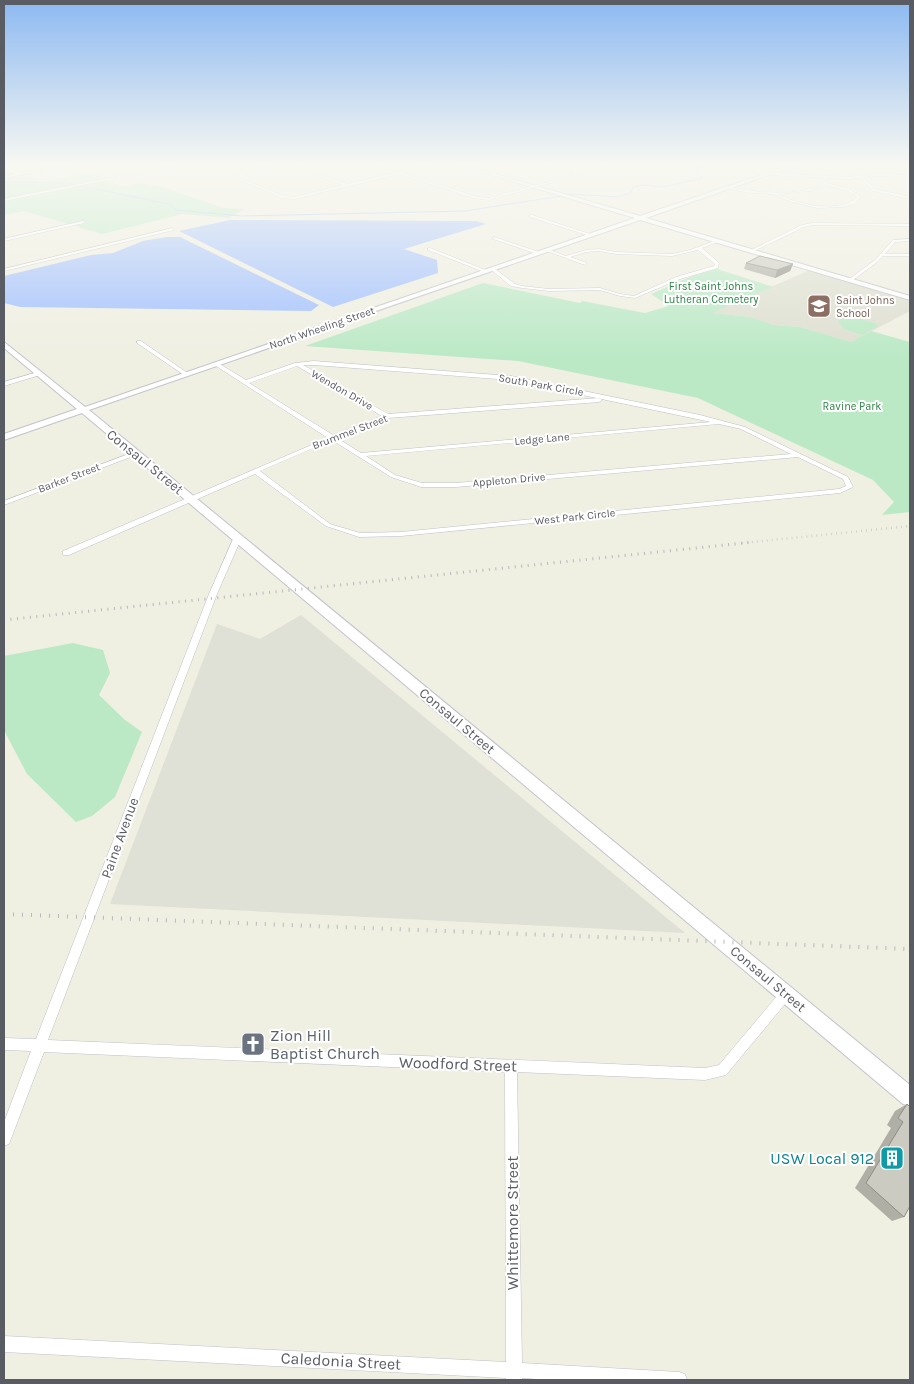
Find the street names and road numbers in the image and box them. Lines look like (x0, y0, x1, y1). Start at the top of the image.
street label: North Wheeling Street (268, 304, 376, 352)
street label: Wendon Drive (309, 367, 376, 413)
street label: South Park Circle (498, 371, 585, 399)
street label: Brummel Street (311, 412, 389, 452)
street label: Consaul Street (103, 426, 187, 498)
street label: Ledge Lane (514, 430, 570, 448)
street label: Barker Street (36, 460, 102, 496)
street label: Appleton Drive (472, 470, 546, 490)
street label: West Park Circle (534, 506, 616, 528)
street label: Consaul Street (416, 684, 498, 758)
street label: Paine Avenue (98, 795, 142, 881)
street label: Consaul Street (727, 942, 809, 1016)
street label: Woodford Street (399, 1052, 517, 1076)
street label: Whittemore Street (503, 1156, 522, 1290)
street label: Caledonia Street (280, 1348, 402, 1374)

